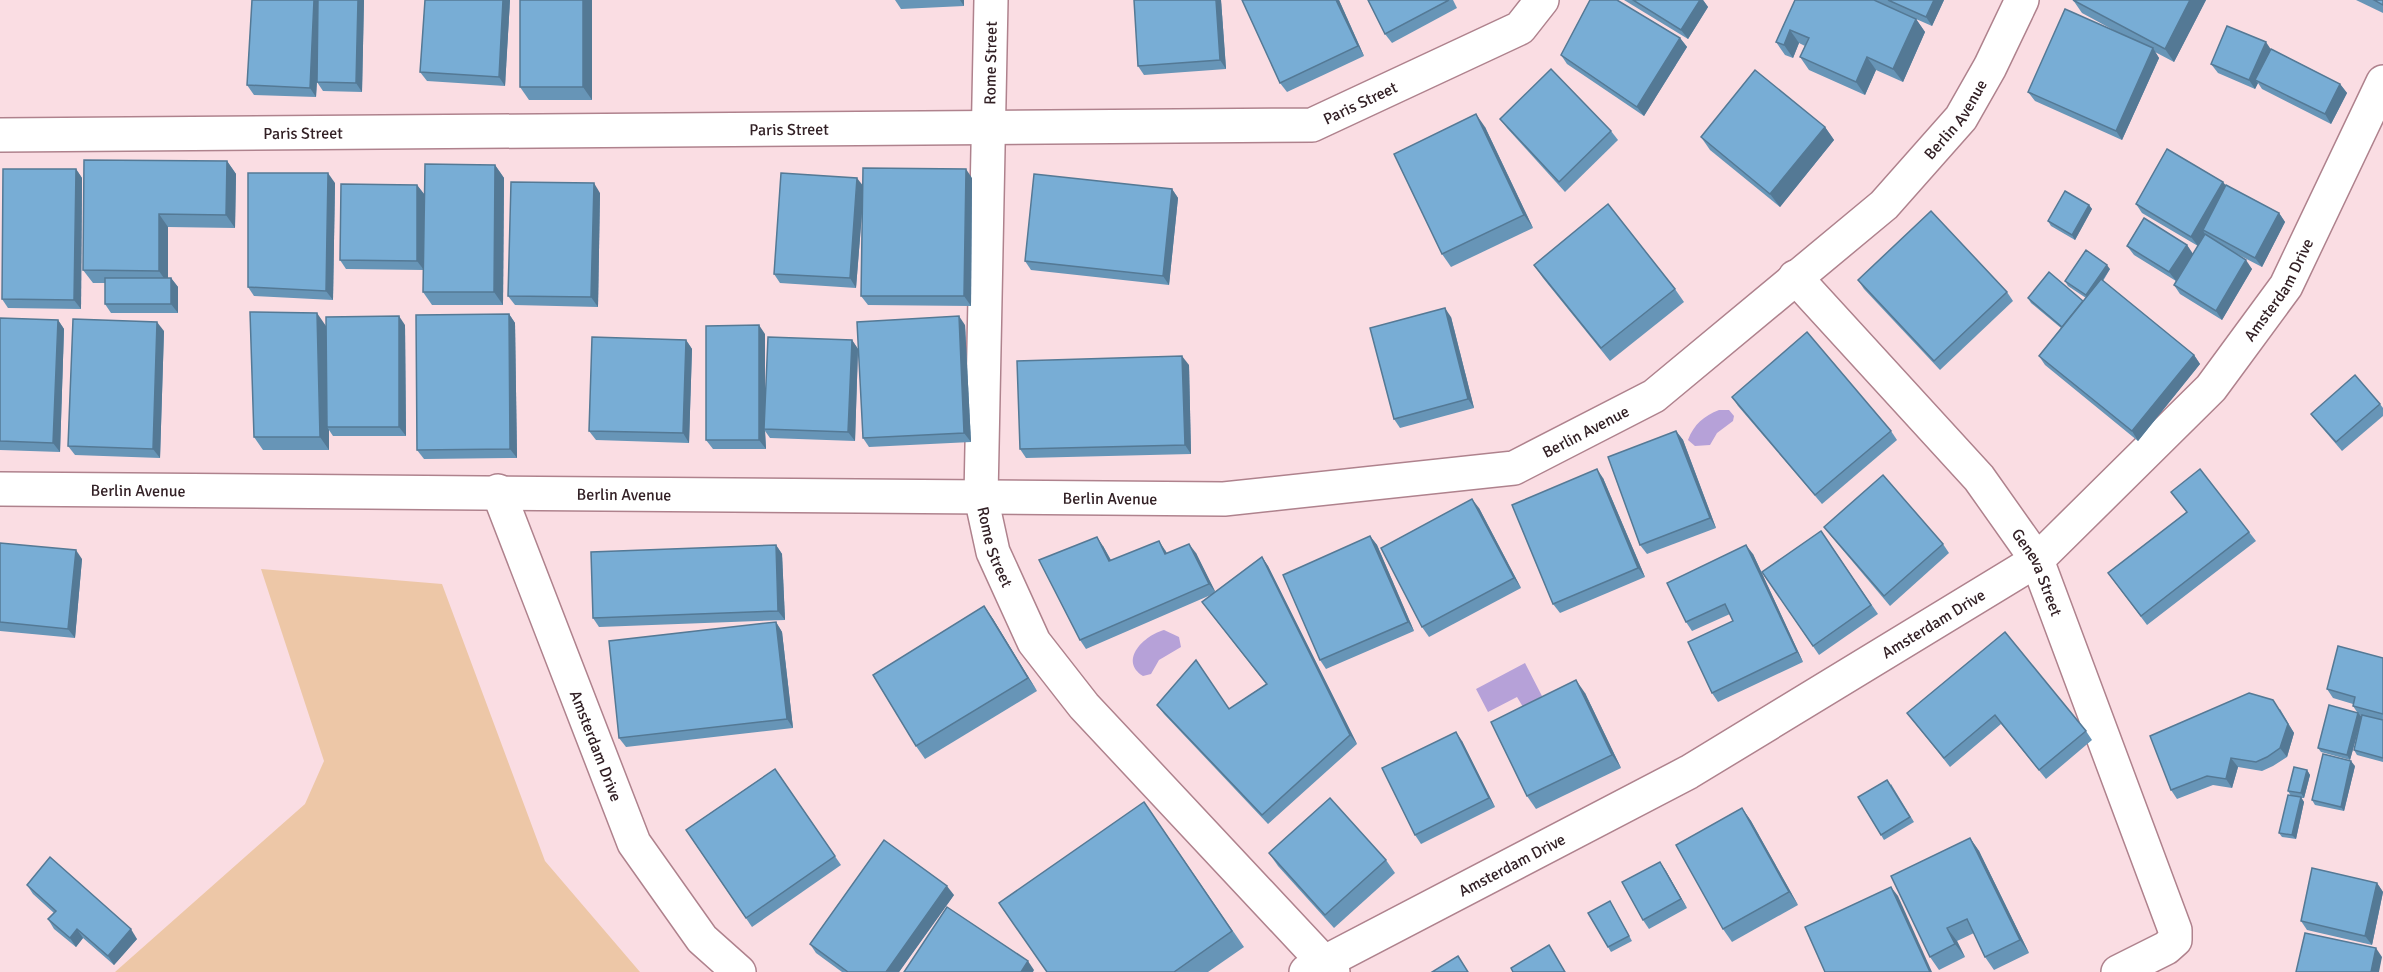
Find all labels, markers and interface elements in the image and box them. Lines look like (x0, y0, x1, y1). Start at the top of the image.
street label: Rome Street (980, 21, 1002, 105)
street label: Berlin Avenue (1920, 76, 1992, 164)
street label: Paris Street (1320, 77, 1401, 129)
street label: Paris Street (749, 120, 829, 140)
street label: Paris Street (263, 123, 343, 144)
street label: Amsterdam Drive (2240, 235, 2318, 345)
street label: Berlin Avenue (1539, 402, 1633, 463)
street label: Berlin Avenue (90, 481, 186, 502)
street label: Berlin Avenue (576, 485, 672, 505)
street label: Berlin Avenue (1062, 489, 1157, 509)
street label: Rome Street (972, 505, 1017, 591)
street label: Geneva Street (2007, 525, 2066, 619)
street label: Amsterdam Drive (1878, 585, 1989, 663)
street label: Amsterdam Drive (565, 688, 626, 804)
street label: Amsterdam Drive (1455, 829, 1569, 902)

